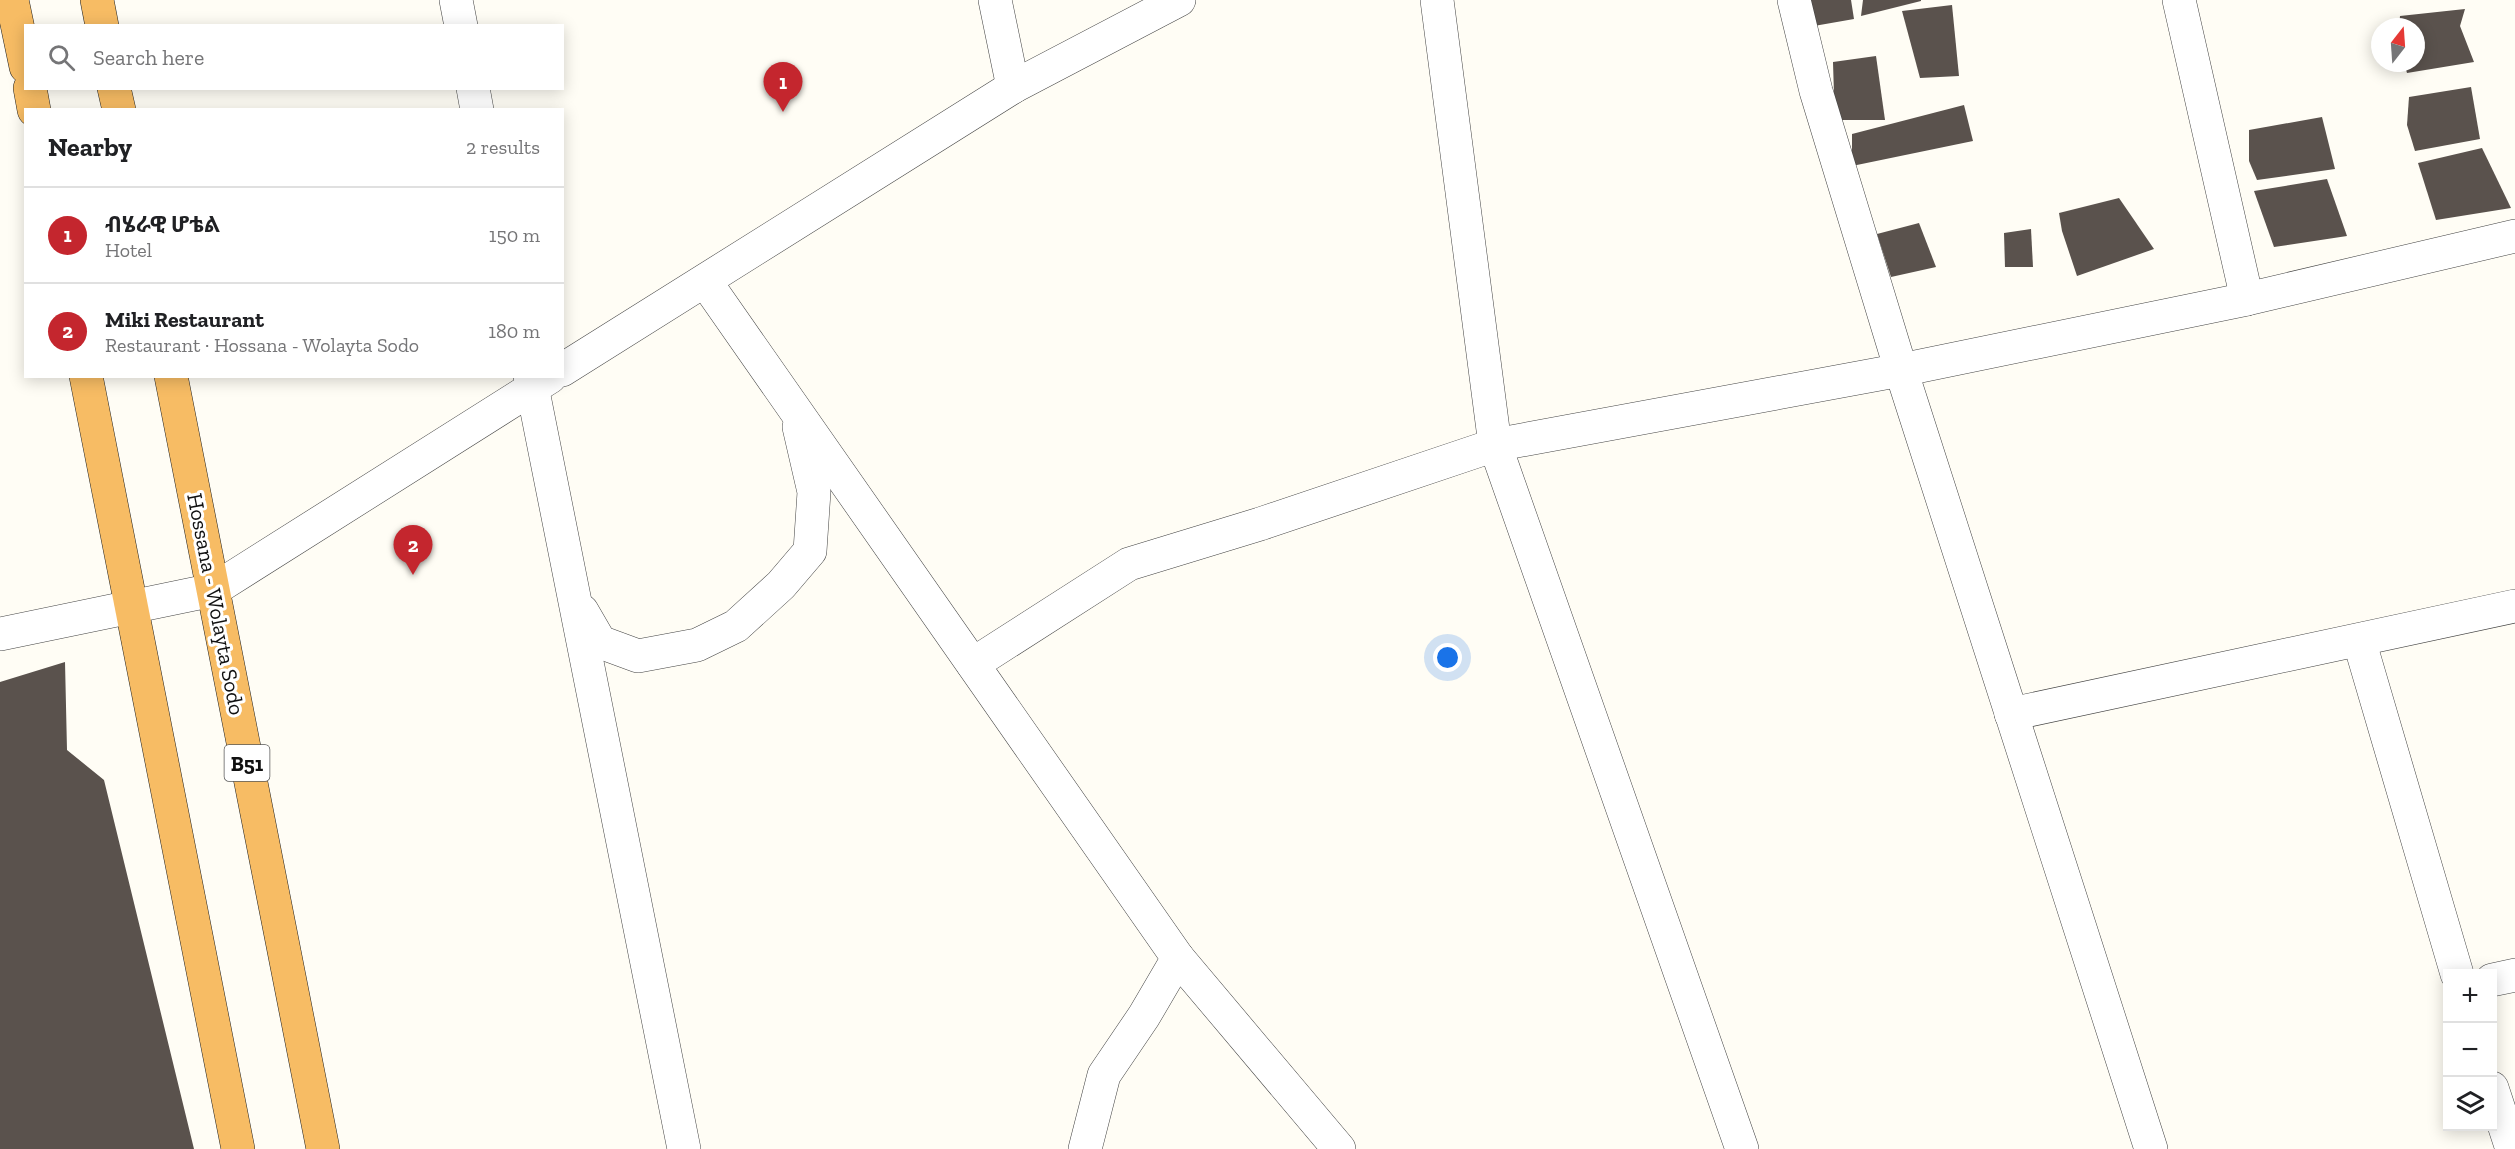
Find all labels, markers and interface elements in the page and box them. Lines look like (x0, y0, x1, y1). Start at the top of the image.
north arrow (2371, 18, 2425, 72)
search box (24, 24, 564, 90)
icon: search (45, 41, 78, 74)
text: Search here (93, 44, 204, 71)
pin: 1 (764, 63, 802, 112)
text: Nearby (48, 131, 132, 163)
text: 2 results (466, 135, 540, 159)
text: ብሄራዊ ሆቴል (105, 211, 220, 238)
text: 1 (63, 223, 72, 247)
text: 150 m (489, 223, 540, 247)
text: Hotel (105, 238, 152, 262)
text: Miki Restaurant (105, 306, 264, 333)
text: 2 (62, 319, 73, 343)
text: 180 m (488, 319, 540, 343)
text: Restaurant · Hossana - Wolayta Sodo (105, 333, 419, 357)
street label: Hossana - Wolayta Sodo (181, 491, 251, 717)
pin: 2 (394, 526, 432, 575)
your location (1433, 643, 1462, 672)
road number: B51 (224, 745, 270, 781)
map controls (2443, 969, 2497, 1131)
button: + (2443, 969, 2497, 1023)
button: − (2443, 1023, 2497, 1077)
button: layers (2443, 1077, 2497, 1131)

